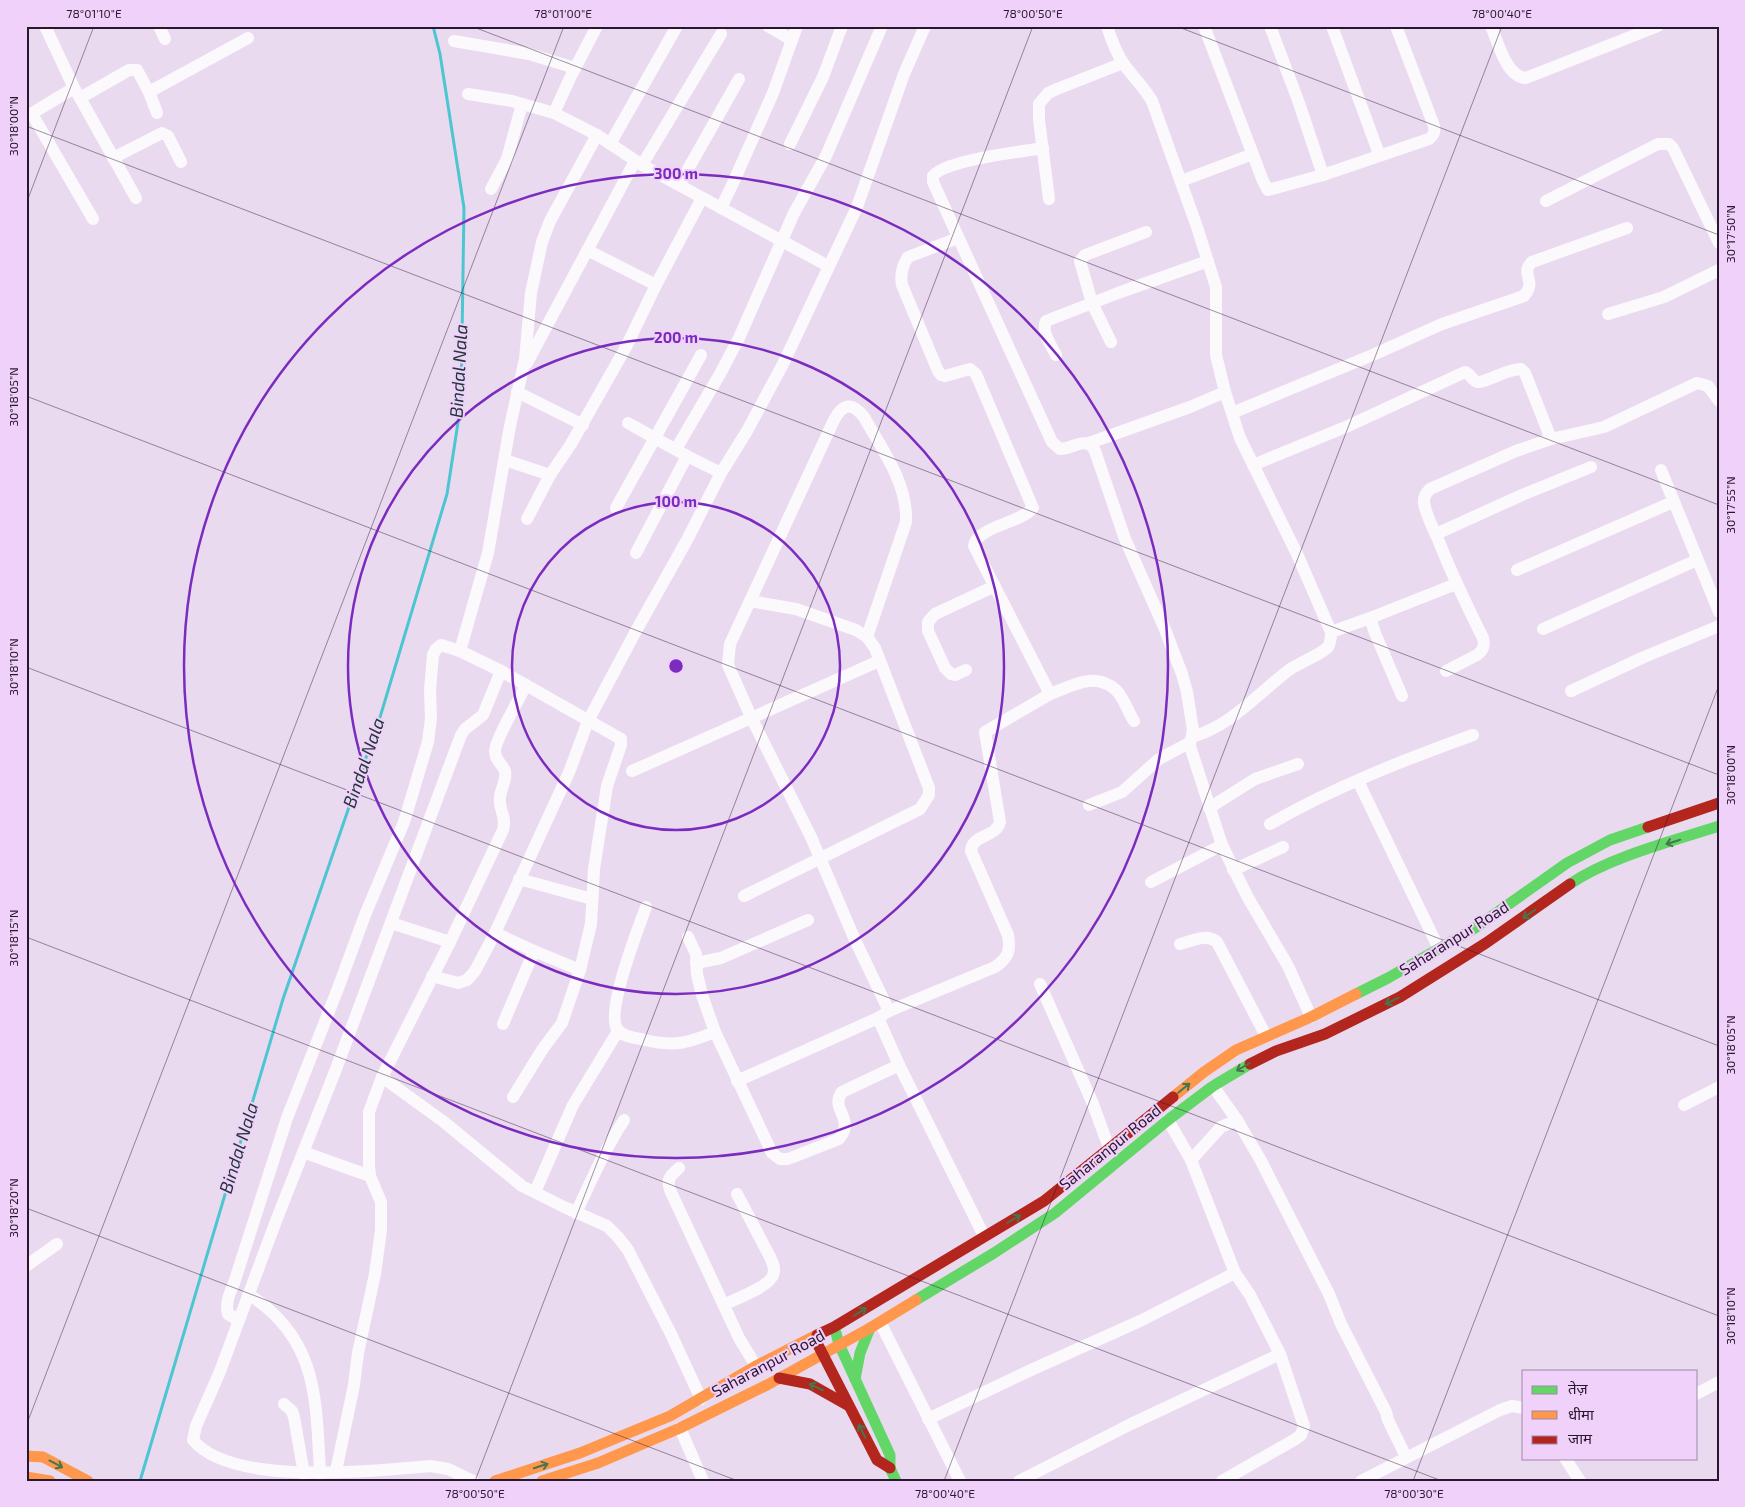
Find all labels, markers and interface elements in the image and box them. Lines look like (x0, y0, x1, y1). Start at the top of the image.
text: 78°01'10"E (66, 6, 122, 20)
text: 78°01'00"E (534, 6, 592, 20)
text: 78°00'50"E (1003, 6, 1063, 20)
text: 78°00'40"E (1472, 6, 1532, 20)
text: 30°18'00"N (6, 96, 20, 156)
text: 300 m (654, 164, 698, 182)
text: 30°17'50"N (1723, 205, 1737, 263)
water label: Bindal Nala (445, 323, 471, 418)
text: 200 m (654, 328, 698, 346)
text: 30°18'05"N (6, 367, 20, 427)
text: 30°17'55"N (1723, 476, 1737, 534)
text: 100 m (655, 492, 697, 510)
text: 30°18'10"N (6, 638, 20, 696)
centre of rings (667, 657, 685, 675)
water label: Bindal Nala (337, 715, 389, 811)
text: 30°18'00"N (1723, 745, 1737, 805)
one-way arrow (1665, 838, 1681, 847)
street label: Saharanpur Road (1396, 896, 1512, 979)
one-way arrow (1522, 909, 1536, 919)
text: 30°18'15"N (6, 910, 20, 966)
one-way arrow (1384, 996, 1399, 1006)
text: 30°18'05"N (1723, 1015, 1737, 1075)
one-way arrow (1237, 1063, 1251, 1073)
one-way arrow (1177, 1082, 1190, 1093)
water label: Bindal Nala (214, 1100, 262, 1196)
street label: Saharanpur Road (1055, 1100, 1164, 1193)
text: 30°18'20"N (6, 1178, 20, 1238)
one-way arrow (1006, 1213, 1020, 1223)
text: 30°18'10"N (1723, 1287, 1737, 1345)
one-way arrow (852, 1306, 866, 1316)
street label: Saharanpur Road (708, 1325, 828, 1400)
legend (1522, 1370, 1698, 1460)
text: तेज़ (1568, 1379, 1589, 1397)
one-way arrow (809, 1382, 824, 1391)
text: धीमा (1568, 1405, 1595, 1423)
one-way arrow (857, 1423, 867, 1438)
text: जाम (1568, 1429, 1593, 1447)
one-way arrow (48, 1460, 63, 1469)
one-way arrow (533, 1460, 549, 1470)
text: 78°00'50"E (445, 1486, 505, 1500)
text: 78°00'40"E (915, 1486, 975, 1500)
text: 78°00'30"E (1384, 1486, 1444, 1500)

